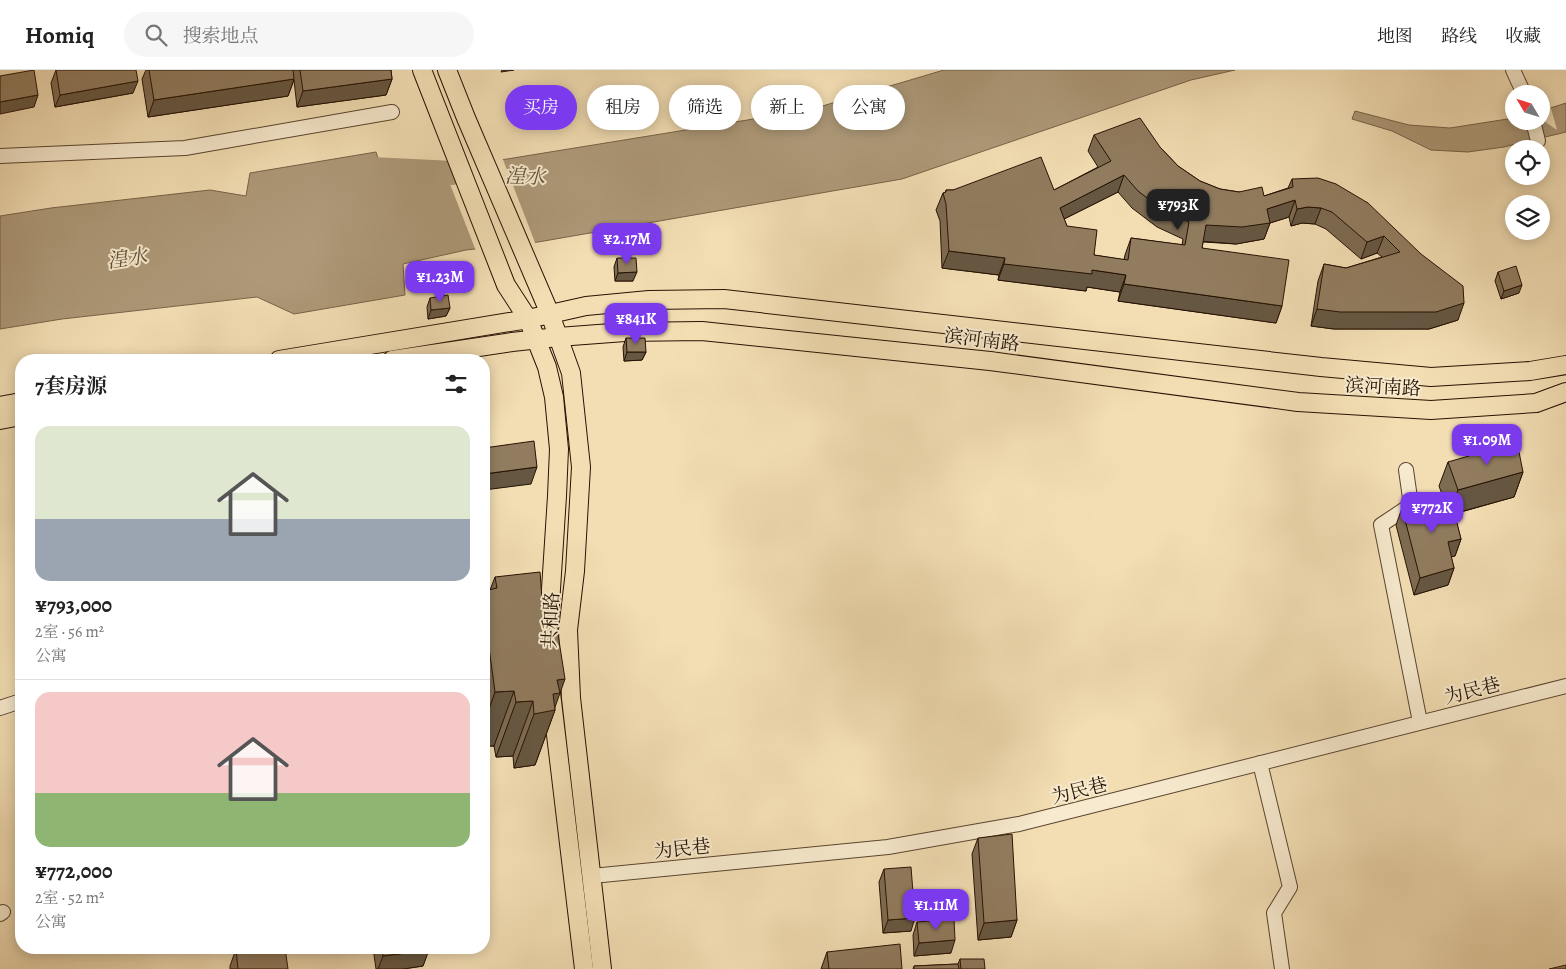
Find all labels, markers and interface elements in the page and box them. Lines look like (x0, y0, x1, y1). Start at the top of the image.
search box (124, 12, 474, 57)
text: Homiq (25, 19, 94, 51)
icon: search (142, 21, 170, 49)
text: 搜索地点 (182, 23, 258, 49)
text: 地图 (1377, 24, 1413, 48)
text: 路线 (1441, 24, 1477, 48)
text: 收藏 (1505, 24, 1541, 48)
chip: 买房 (505, 85, 577, 130)
chip: 租房 (587, 85, 659, 130)
chip: 筛选 (669, 85, 741, 130)
chip: 新上 (751, 85, 823, 130)
chip: 公寓 (833, 85, 905, 130)
north arrow (1505, 85, 1550, 130)
map controls (1505, 85, 1550, 240)
button: locate (1505, 140, 1550, 185)
water label: 湟水 (505, 162, 547, 191)
pin: ¥793K (1143, 189, 1213, 231)
text: ¥793K (1158, 194, 1198, 216)
button: layers (1505, 195, 1550, 240)
pin: ¥2.17M (586, 222, 668, 265)
text: ¥2.17M (603, 228, 651, 250)
water label: 湟水 (105, 242, 151, 275)
pin: ¥1.23M (399, 260, 481, 303)
text: ¥1.23M (416, 266, 464, 288)
pin: ¥841K (601, 302, 671, 345)
text: ¥841K (616, 308, 656, 330)
street label: 滨河南路 (943, 322, 1021, 358)
icon: filters (442, 370, 470, 398)
text: 7套房源 (35, 372, 107, 400)
street label: 滨河南路 (1344, 372, 1422, 402)
pin: ¥1.09M (1446, 424, 1528, 466)
text: ¥1.09M (1463, 429, 1511, 451)
icon: home (208, 459, 298, 549)
pin: ¥772K (1397, 492, 1467, 534)
text: ¥772K (1411, 497, 1453, 519)
text: ¥793,000 (35, 591, 112, 619)
street label: 共和路 (537, 591, 565, 649)
text: 2室 · 56 m² (35, 621, 104, 643)
text: 公寓 (35, 645, 67, 667)
street label: 为民巷 (1441, 671, 1503, 710)
icon: home (208, 724, 298, 814)
street label: 为民巷 (1048, 771, 1110, 810)
street label: 为民巷 (652, 833, 712, 865)
text: ¥772,000 (35, 857, 112, 885)
text: 2室 · 52 m² (35, 887, 104, 909)
pin: ¥1.11M (895, 888, 977, 931)
text: ¥1.11M (914, 894, 958, 916)
text: 公寓 (35, 911, 67, 933)

